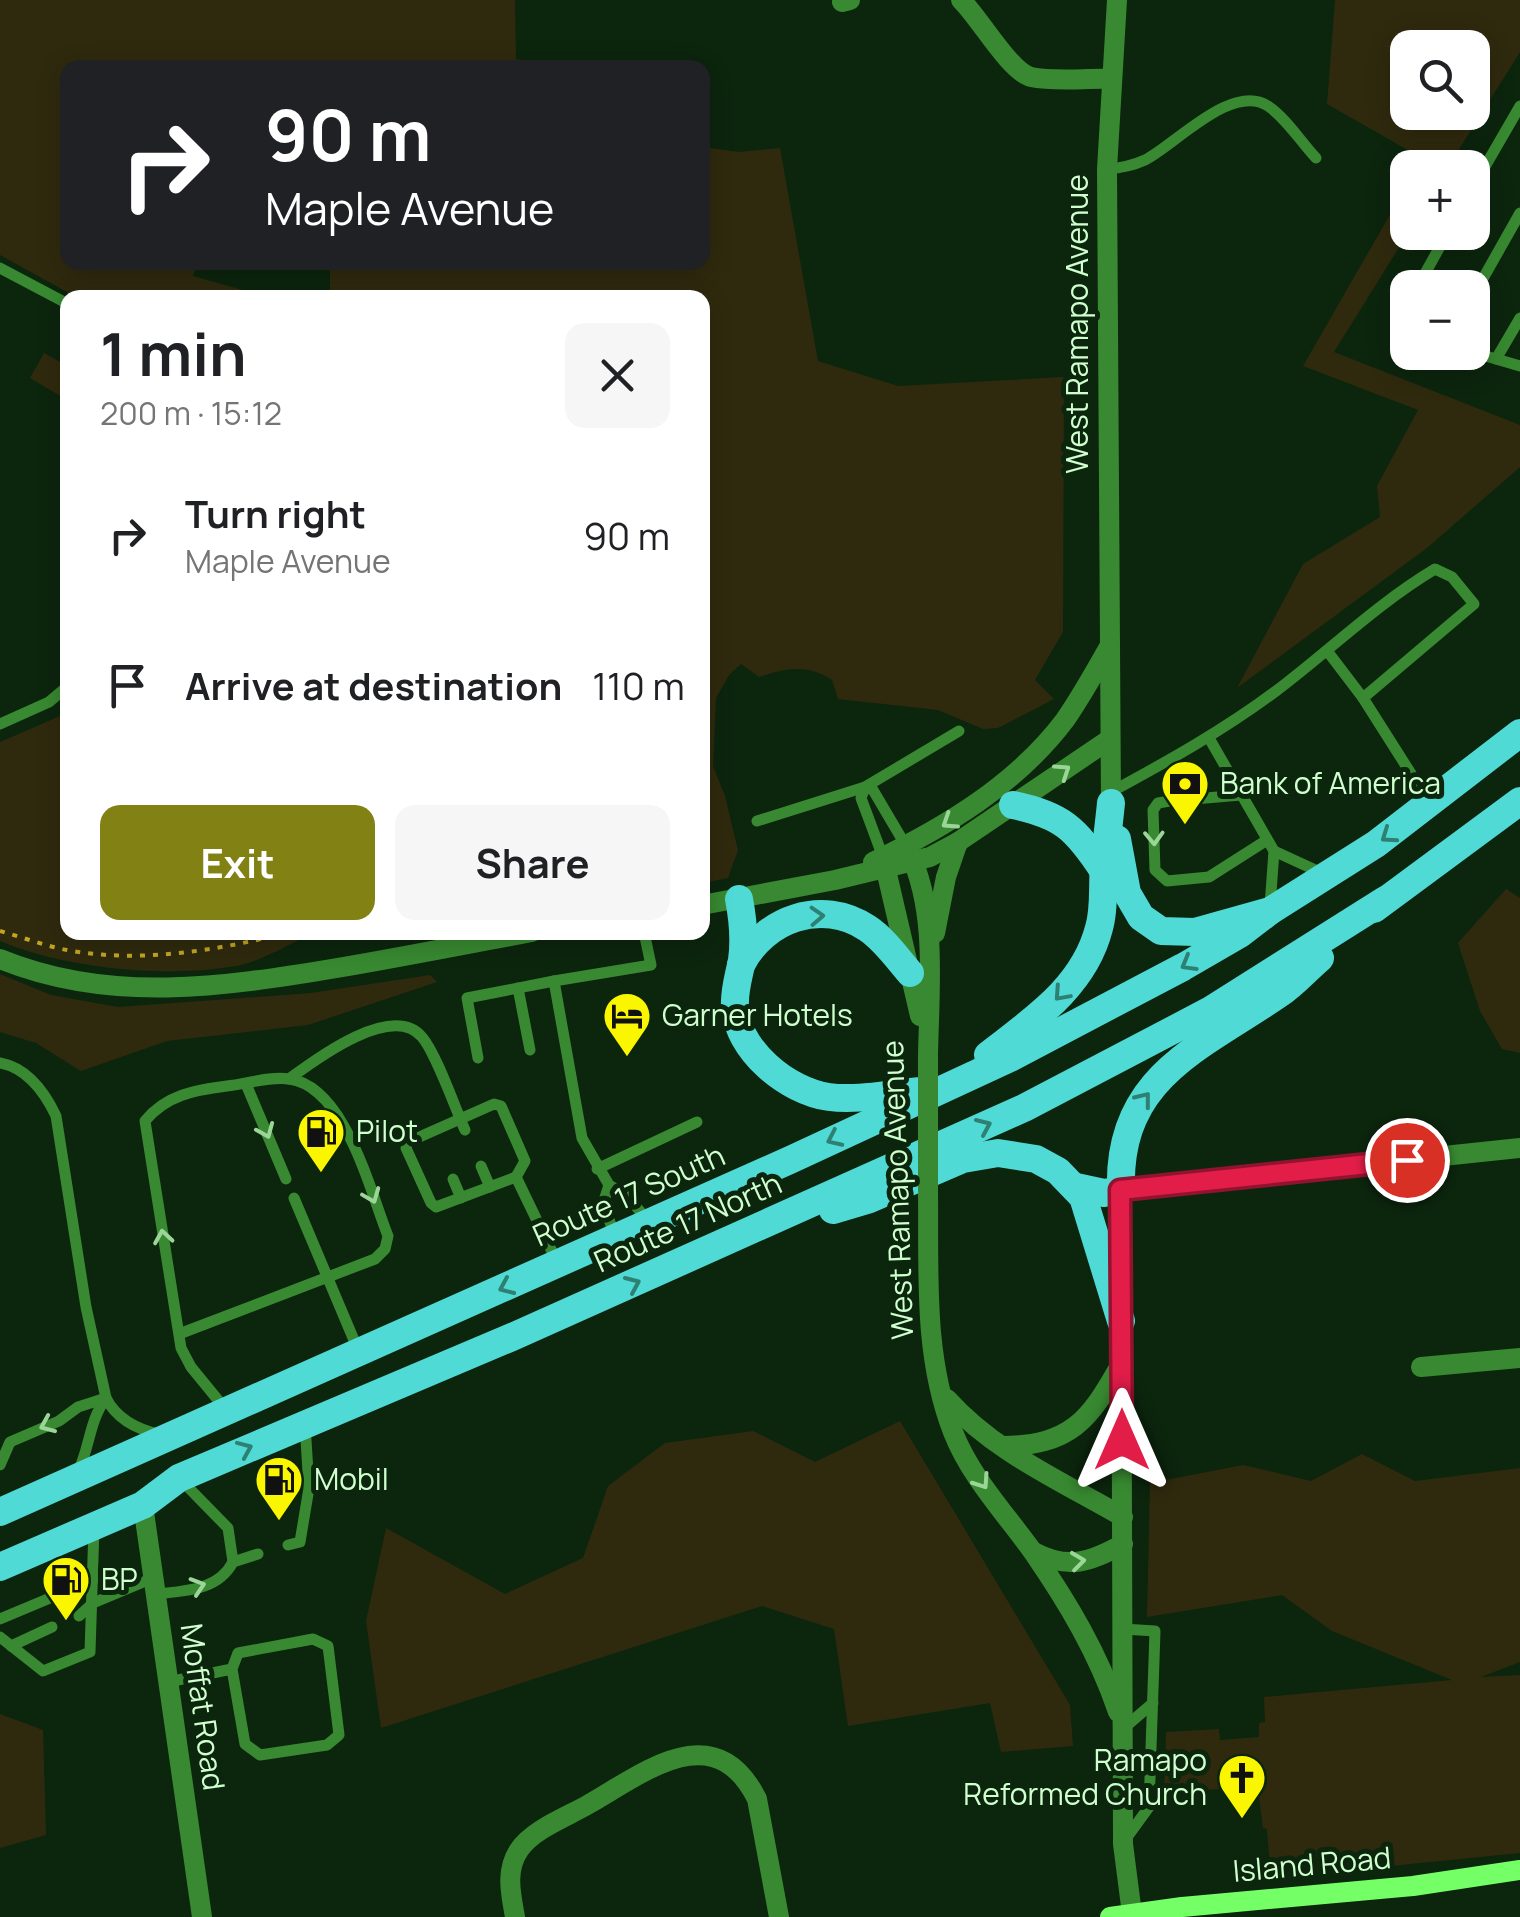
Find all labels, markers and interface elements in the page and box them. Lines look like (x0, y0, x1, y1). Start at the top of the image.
map controls (1390, 30, 1490, 370)
button: search (1390, 30, 1490, 130)
text: 90 m (265, 86, 432, 182)
icon: right (100, 100, 230, 230)
button: + (1390, 150, 1490, 250)
street label: West Ramapo Avenue (1056, 174, 1097, 474)
text: Maple Avenue (265, 177, 554, 239)
button: − (1390, 270, 1490, 370)
text: 1 min (100, 312, 247, 394)
button: close (565, 323, 670, 428)
text: 200 m · 15:12 (100, 391, 282, 435)
text: Turn right (185, 487, 366, 539)
icon: right (100, 508, 155, 563)
text: 90 m (583, 509, 670, 561)
text: Maple Avenue (185, 539, 391, 583)
icon: arrive (100, 658, 155, 713)
text: Arrive at destination (185, 659, 562, 711)
text: 110 m (592, 659, 685, 711)
bank icon: Bank of America (1159, 758, 1211, 826)
place label: Bank of America (1220, 762, 1441, 803)
one-way arrow (1052, 765, 1070, 783)
button: Exit (100, 805, 375, 920)
button: Share (395, 805, 670, 920)
one-way arrow (941, 810, 959, 829)
one-way arrow (1381, 824, 1399, 842)
one-way arrow (1143, 831, 1164, 846)
one-way arrow (809, 906, 825, 927)
one-way arrow (1181, 952, 1199, 971)
one-way arrow (1055, 982, 1073, 1001)
hotel icon: Garner Hotels (601, 990, 653, 1058)
place label: Garner Hotels (662, 994, 853, 1035)
street label: West Ramapo Avenue (871, 1040, 922, 1340)
one-way arrow (1133, 1092, 1150, 1110)
fuel station icon: Pilot (295, 1106, 347, 1174)
place label: Pilot (356, 1110, 418, 1151)
one-way arrow (974, 1118, 992, 1138)
pin (1365, 1118, 1450, 1203)
one-way arrow (254, 1121, 274, 1139)
one-way arrow (826, 1127, 844, 1147)
icon: arrive (1380, 1133, 1435, 1188)
street label: Route 17 South (526, 1134, 731, 1255)
street label: Route 17 North (587, 1162, 788, 1281)
one-way arrow (361, 1187, 381, 1204)
one-way arrow (154, 1229, 175, 1246)
one-way arrow (498, 1275, 516, 1295)
one-way arrow (623, 1276, 641, 1296)
position arrow (1070, 1388, 1174, 1492)
one-way arrow (39, 1414, 57, 1434)
one-way arrow (235, 1441, 253, 1461)
fuel station icon: Mobil (253, 1454, 305, 1522)
place label: Mobil (314, 1458, 389, 1499)
one-way arrow (969, 1471, 988, 1489)
one-way arrow (1070, 1551, 1086, 1572)
fuel station icon: BP (40, 1554, 92, 1622)
place label: BP (101, 1558, 138, 1599)
one-way arrow (189, 1577, 206, 1598)
street label: Moffat Road (171, 1621, 235, 1793)
place label: Ramapo Reformed Church (963, 1739, 1207, 1814)
church icon: Ramapo Reformed Church (1216, 1752, 1268, 1820)
street label: Island Road (1231, 1836, 1393, 1891)

